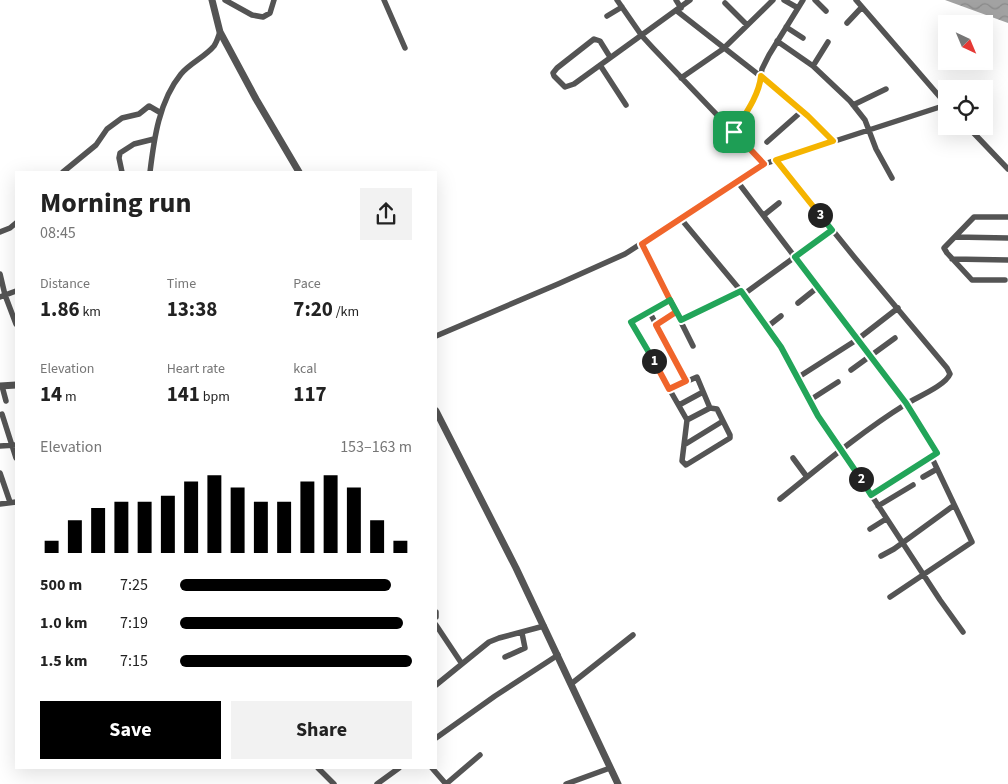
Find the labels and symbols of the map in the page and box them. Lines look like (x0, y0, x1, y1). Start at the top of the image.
north arrow (938, 15, 992, 70)
pin (713, 111, 755, 153)
pin: 3 (808, 202, 832, 228)
pin: 1 (642, 348, 666, 374)
pin: 2 (848, 466, 874, 492)

